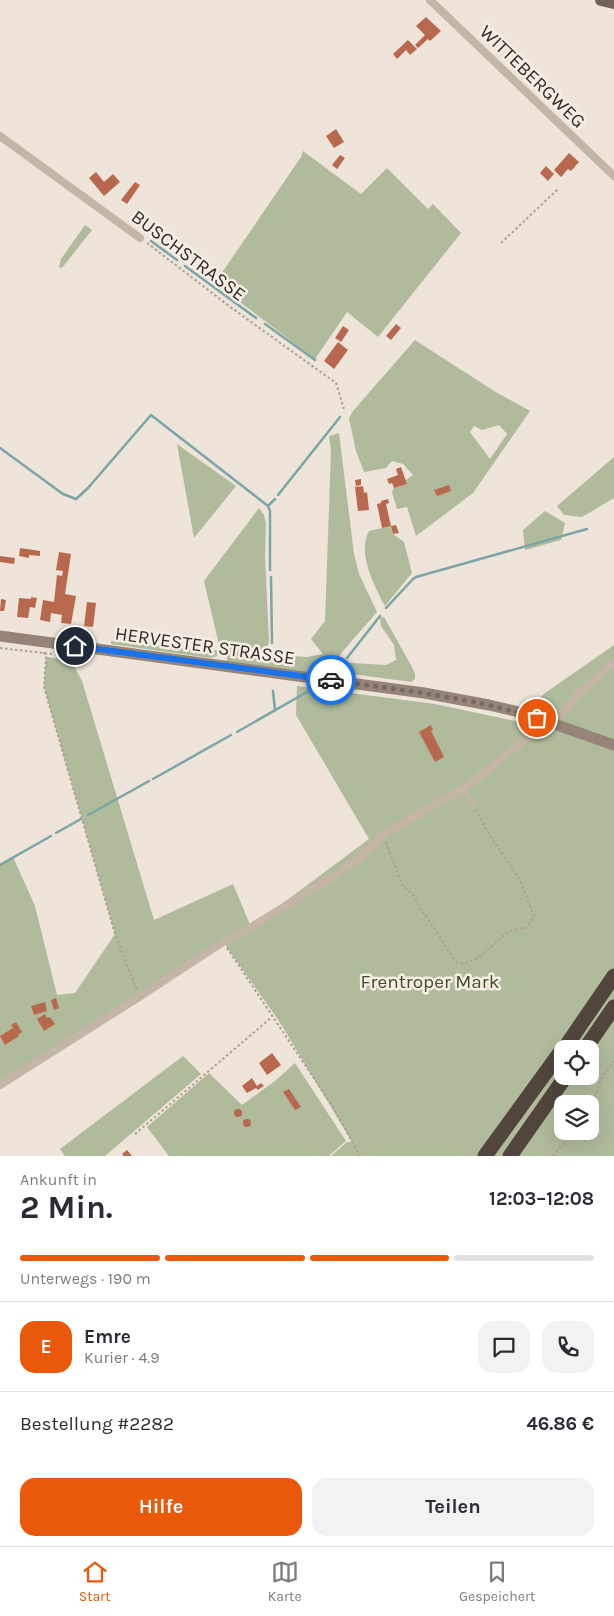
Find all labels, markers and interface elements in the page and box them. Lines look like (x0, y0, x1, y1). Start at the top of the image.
street label: WITTEBERGWEG (475, 21, 590, 133)
street label: BUSCHSTRASSE (127, 206, 250, 306)
street label: HERVESTER STRASSE (114, 622, 296, 670)
pin (54, 625, 96, 667)
icon: home (61, 632, 89, 660)
courier (306, 655, 356, 705)
icon: car (317, 666, 345, 694)
pin (516, 697, 558, 739)
icon: bag (523, 704, 551, 732)
park label: Frentroper Mark (361, 971, 500, 993)
map controls (554, 1040, 599, 1140)
button: locate (554, 1040, 599, 1085)
button: layers (554, 1095, 599, 1140)
text: Ankunft in (20, 1170, 97, 1189)
text: 12:03–12:08 (489, 1188, 594, 1210)
text: 2 Min. (20, 1189, 113, 1226)
text: Unterwegs · 190 m (20, 1269, 151, 1288)
button: chat (478, 1321, 530, 1373)
button: phone (542, 1321, 594, 1373)
text: Emre (84, 1326, 131, 1348)
text: E (40, 1336, 52, 1358)
text: Kurier · 4.9 (84, 1348, 160, 1367)
text: Bestellung #2282 (20, 1413, 174, 1435)
text: 46.86 € (526, 1413, 594, 1435)
button: Hilfe (20, 1478, 302, 1536)
button: Teilen (312, 1478, 594, 1536)
tab: Start (79, 1558, 110, 1605)
tab: Karte (268, 1558, 302, 1605)
tab: Gespeichert (459, 1558, 535, 1605)

